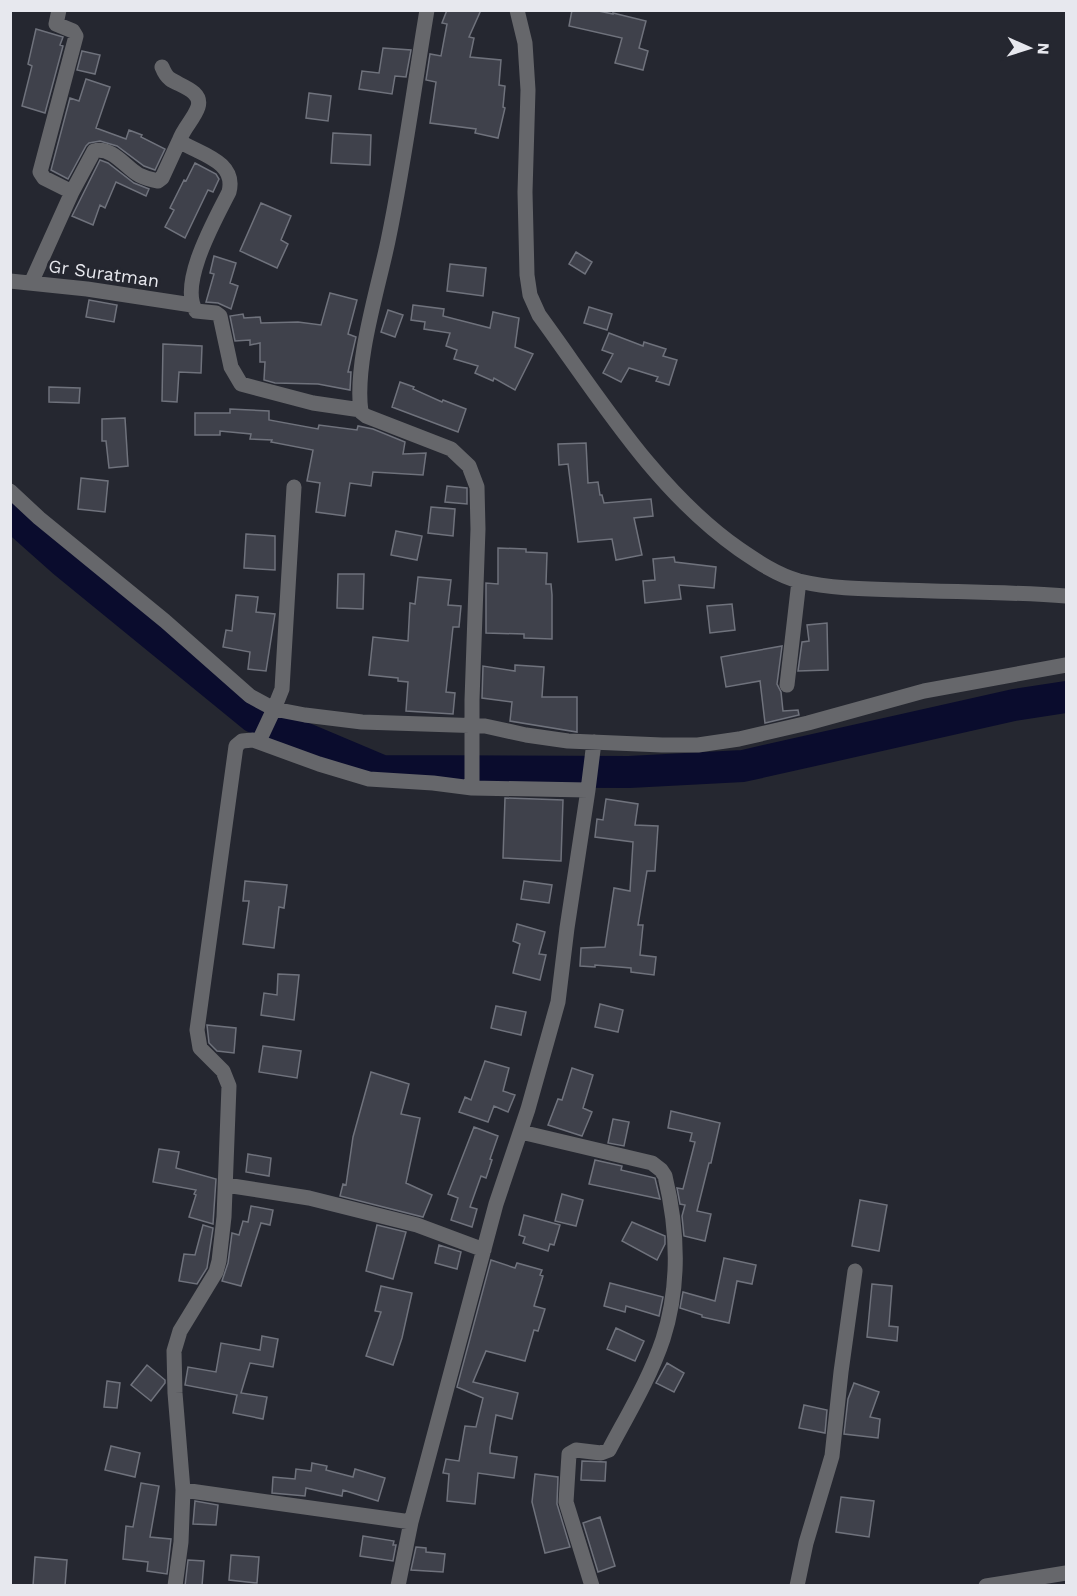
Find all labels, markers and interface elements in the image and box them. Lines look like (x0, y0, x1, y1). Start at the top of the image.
north arrow (999, 18, 1059, 78)
text: N (1034, 42, 1053, 55)
street label: Gr Suratman (47, 255, 161, 291)

